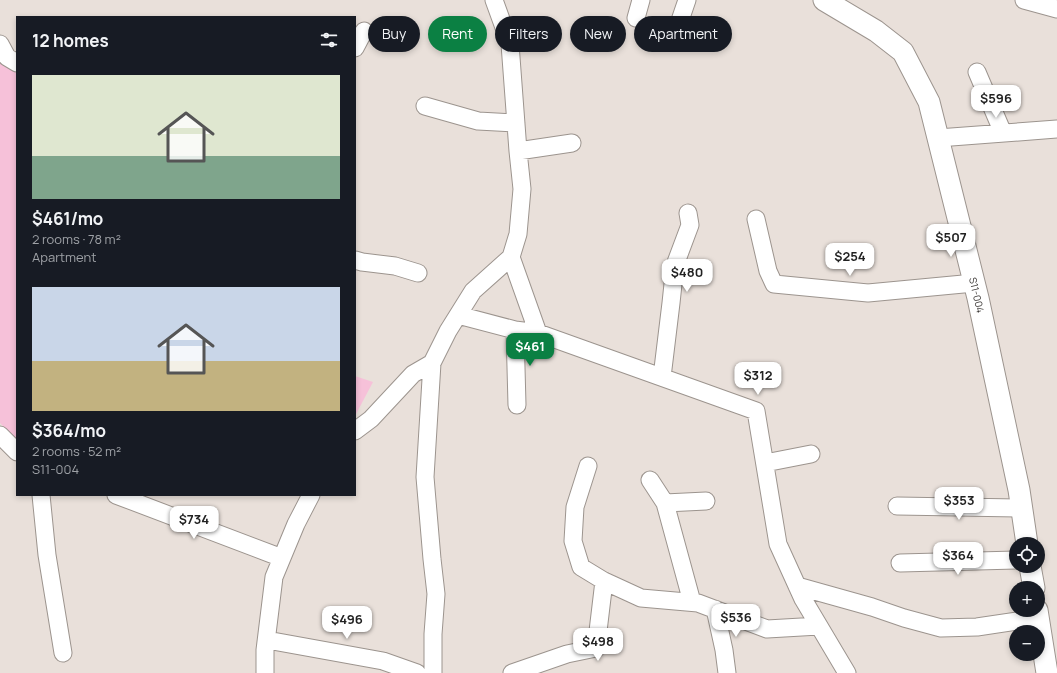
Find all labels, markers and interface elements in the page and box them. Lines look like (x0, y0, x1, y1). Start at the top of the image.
chip: Buy (368, 16, 420, 52)
chip: Rent (428, 16, 487, 52)
chip: Filters (495, 16, 562, 52)
chip: New (570, 16, 626, 52)
chip: Apartment (634, 16, 732, 52)
text: 12 homes (32, 29, 109, 52)
icon: filters (318, 29, 340, 51)
pin: $596 (972, 85, 1020, 119)
text: $596 (980, 89, 1012, 107)
icon: home (150, 101, 222, 173)
text: $461/mo (32, 207, 103, 230)
pin: $507 (927, 224, 975, 258)
text: $507 (935, 228, 967, 246)
text: 2 rooms · 78 m² (32, 230, 121, 248)
pin: $254 (826, 243, 874, 277)
text: $254 (834, 247, 866, 265)
text: Apartment (32, 248, 96, 266)
pin: $480 (663, 259, 711, 293)
text: $480 (671, 263, 703, 281)
street label: S11-004 (966, 276, 988, 314)
icon: home (150, 313, 222, 385)
pin: $461 (506, 333, 554, 367)
text: $461 (515, 337, 545, 355)
pin: $312 (734, 362, 782, 396)
text: $312 (743, 366, 773, 384)
text: $364/mo (32, 419, 106, 442)
text: 2 rooms · 52 m² (32, 442, 121, 460)
text: S11-004 (32, 460, 79, 478)
pin: $353 (935, 487, 983, 521)
text: $353 (944, 491, 974, 509)
pin: $734 (170, 506, 218, 540)
text: $734 (179, 510, 209, 528)
map controls (1009, 537, 1045, 661)
button: locate (1009, 537, 1045, 573)
pin: $364 (934, 542, 982, 576)
text: $364 (942, 546, 974, 564)
button: + (1009, 581, 1045, 617)
pin: $536 (712, 604, 760, 638)
pin: $496 (323, 606, 371, 640)
text: $536 (720, 608, 752, 626)
text: $496 (331, 610, 363, 628)
button: − (1009, 625, 1045, 661)
pin: $498 (574, 628, 622, 662)
text: $498 (582, 632, 614, 650)

